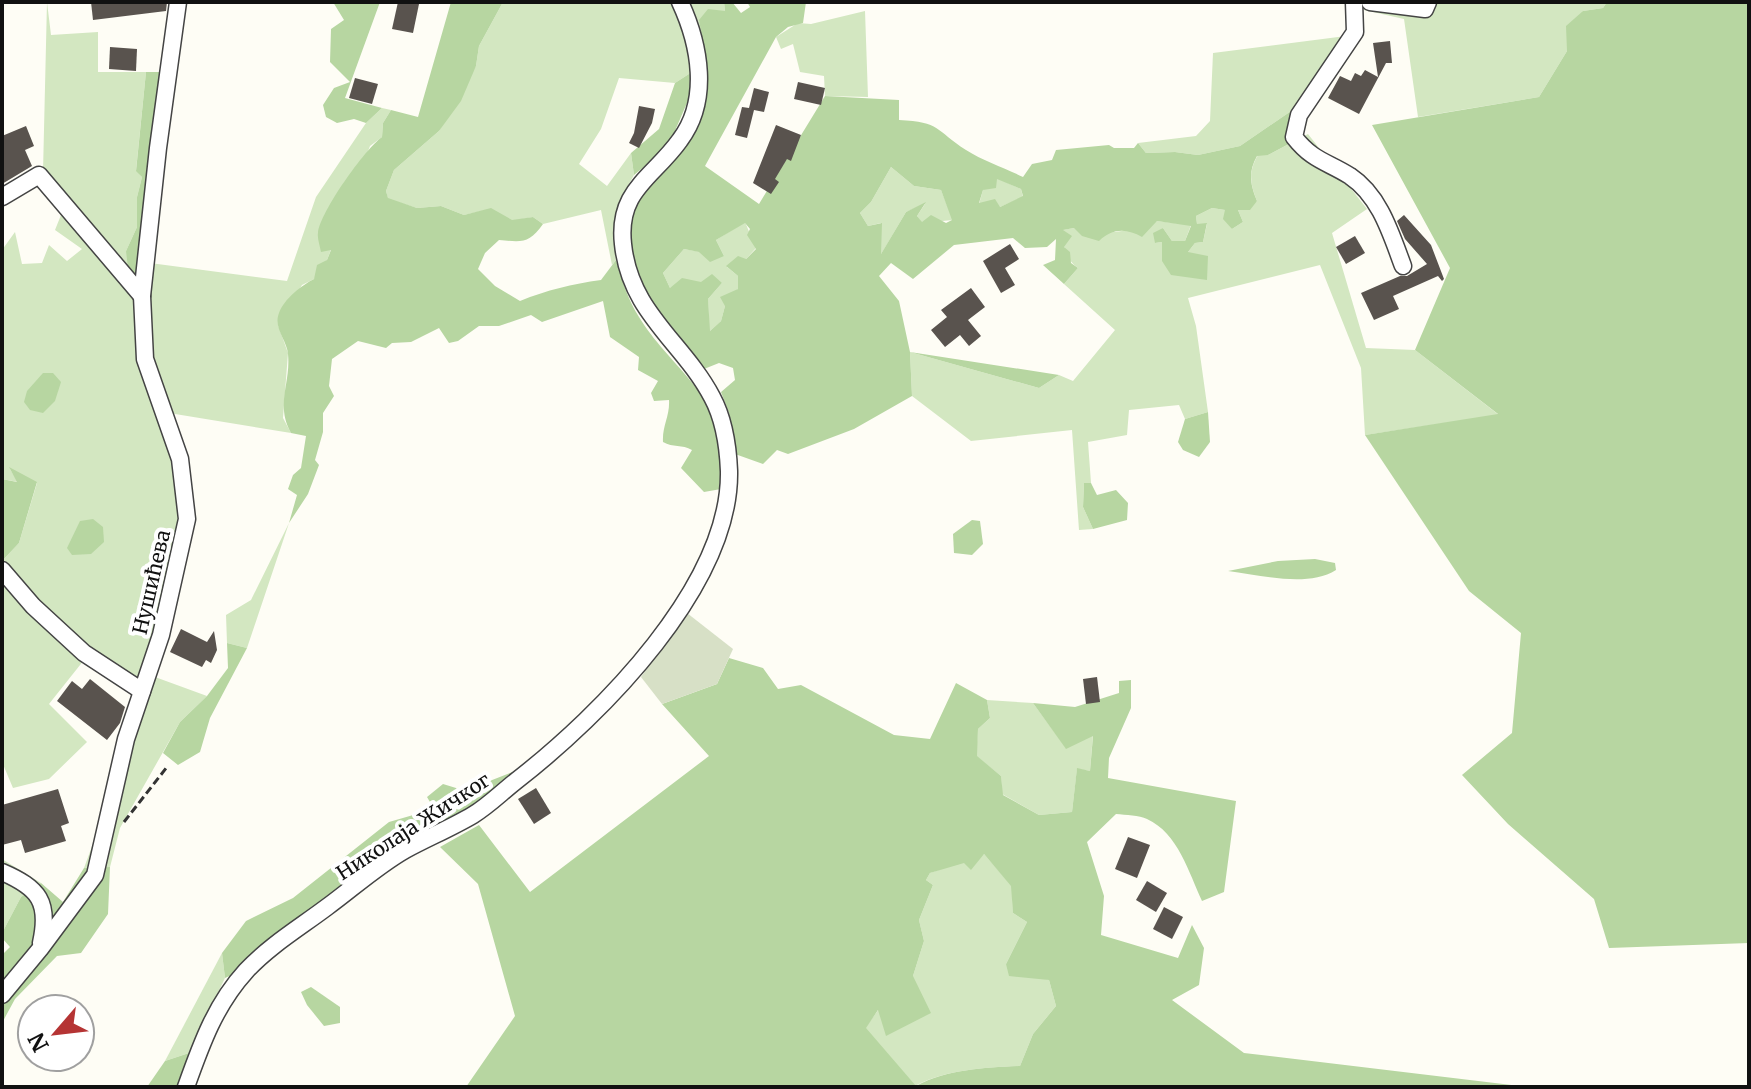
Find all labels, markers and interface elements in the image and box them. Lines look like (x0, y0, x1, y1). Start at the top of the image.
street label: Нушићева (127, 527, 175, 637)
street label: Николаја Жичког (331, 767, 495, 885)
north arrow (16, 993, 96, 1073)
text: N (22, 1028, 55, 1057)

